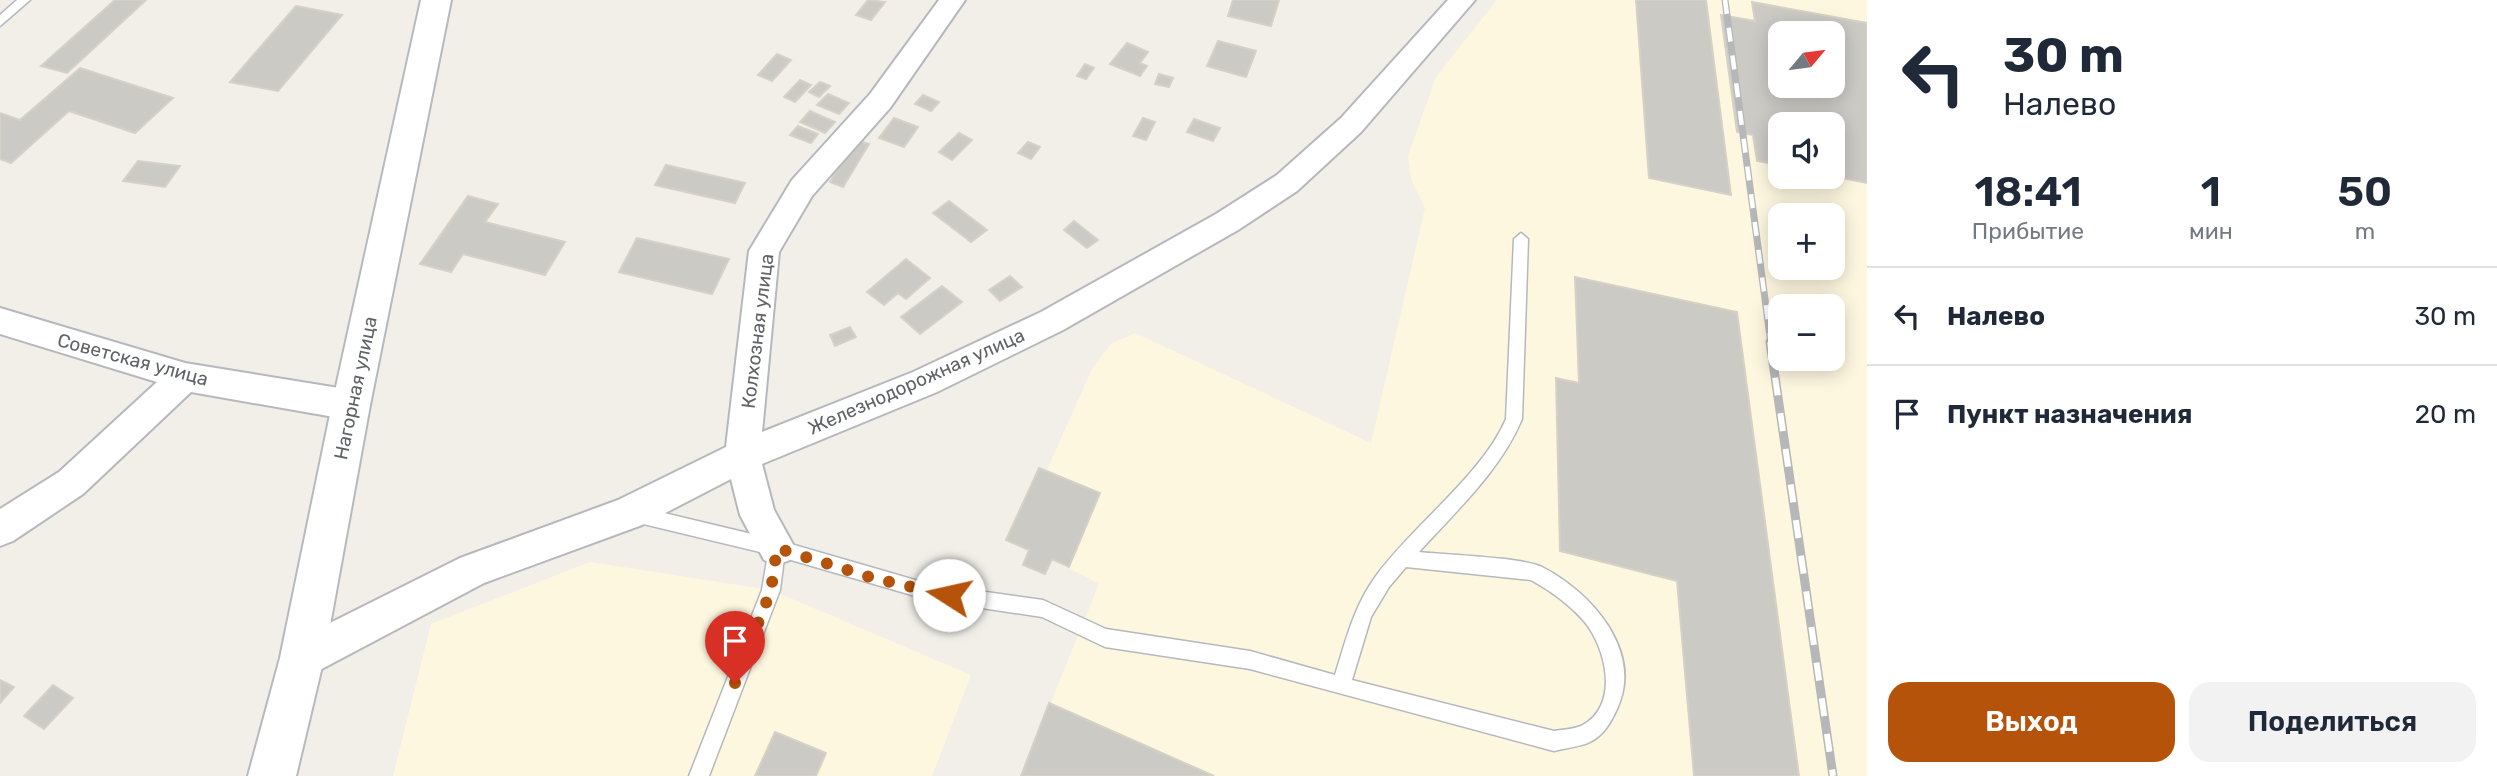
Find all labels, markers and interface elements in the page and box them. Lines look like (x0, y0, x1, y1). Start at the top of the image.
north arrow (1768, 21, 1844, 98)
map controls (1768, 21, 1845, 371)
text: 30 m (2003, 26, 2124, 84)
icon: left (1888, 28, 1979, 119)
text: Налево (2003, 85, 2116, 123)
button: sound (1768, 112, 1845, 189)
text: 18:41 (1974, 167, 2082, 217)
text: 1 (2201, 167, 2221, 217)
text: 50 (2338, 167, 2392, 217)
button: + (1768, 203, 1845, 280)
text: Прибытие (1972, 217, 2084, 245)
text: мин (2189, 217, 2233, 245)
text: m (2355, 217, 2375, 245)
street label: Колхозная улица (737, 252, 778, 410)
button: − (1768, 294, 1845, 371)
icon: left (1888, 297, 1926, 335)
text: Налево (1947, 301, 2045, 332)
text: 30 m (2414, 301, 2476, 332)
street label: Нагорная улица (329, 314, 382, 462)
street label: Железнодорожная улица (804, 323, 1028, 440)
street label: Советская улица (55, 328, 211, 391)
icon: arrive (1888, 395, 1926, 433)
text: Пункт назначения (1947, 399, 2192, 430)
text: 20 m (2415, 399, 2476, 430)
position arrow (912, 558, 986, 632)
pin (705, 611, 765, 683)
icon: arrive (716, 622, 754, 660)
button: Выход (1888, 682, 2175, 762)
button: Поделиться (2189, 682, 2476, 762)

